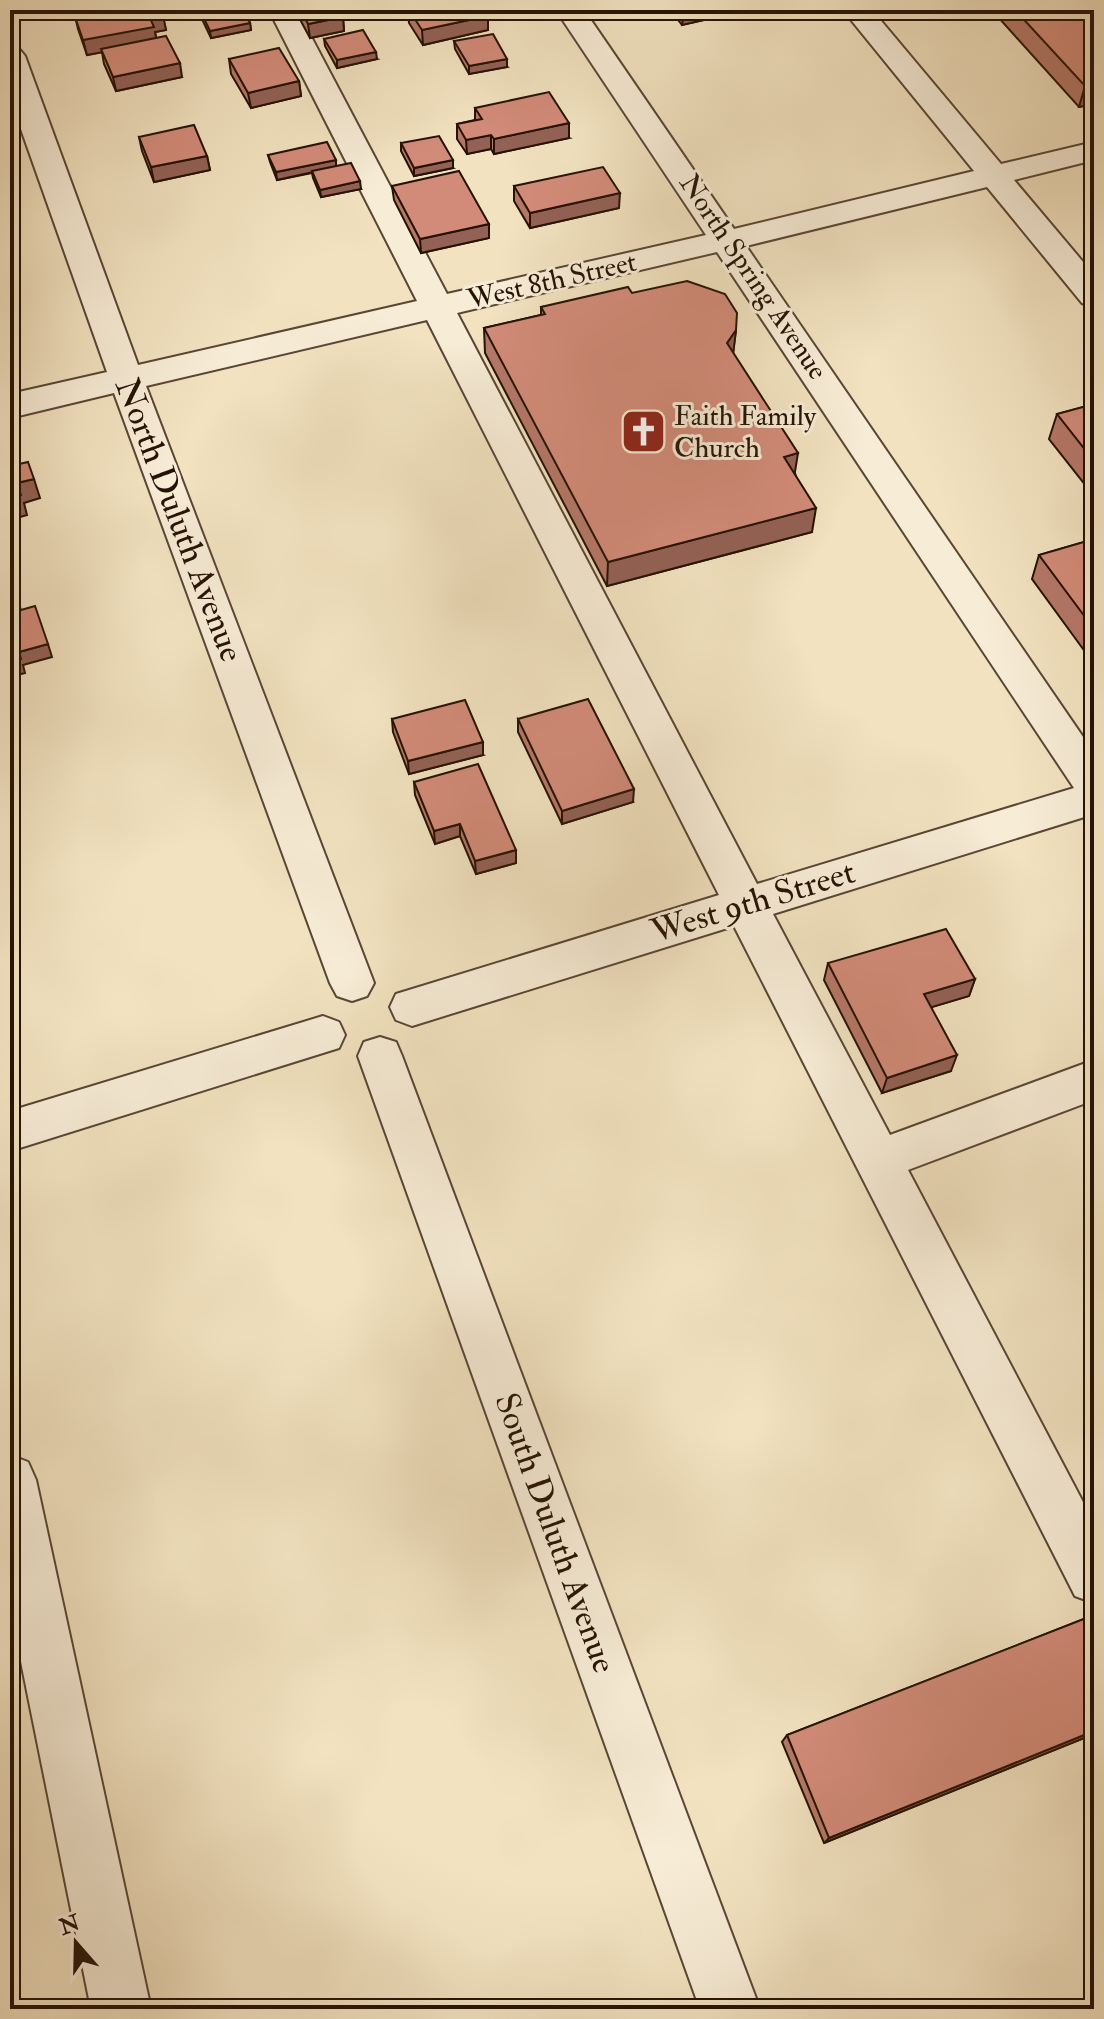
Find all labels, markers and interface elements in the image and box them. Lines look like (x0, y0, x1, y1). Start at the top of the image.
street label: North Spring Avenue (671, 167, 835, 387)
street label: West 8th Street (463, 245, 640, 318)
street label: North Duluth Avenue (105, 372, 253, 668)
place label: Faith Family Church (674, 399, 817, 466)
church icon: Faith Family Church (619, 408, 667, 456)
street label: West 9th Street (645, 851, 860, 954)
street label: South Duluth Avenue (484, 1387, 626, 1679)
north arrow (36, 1903, 116, 1983)
text: N (55, 1909, 84, 1942)

